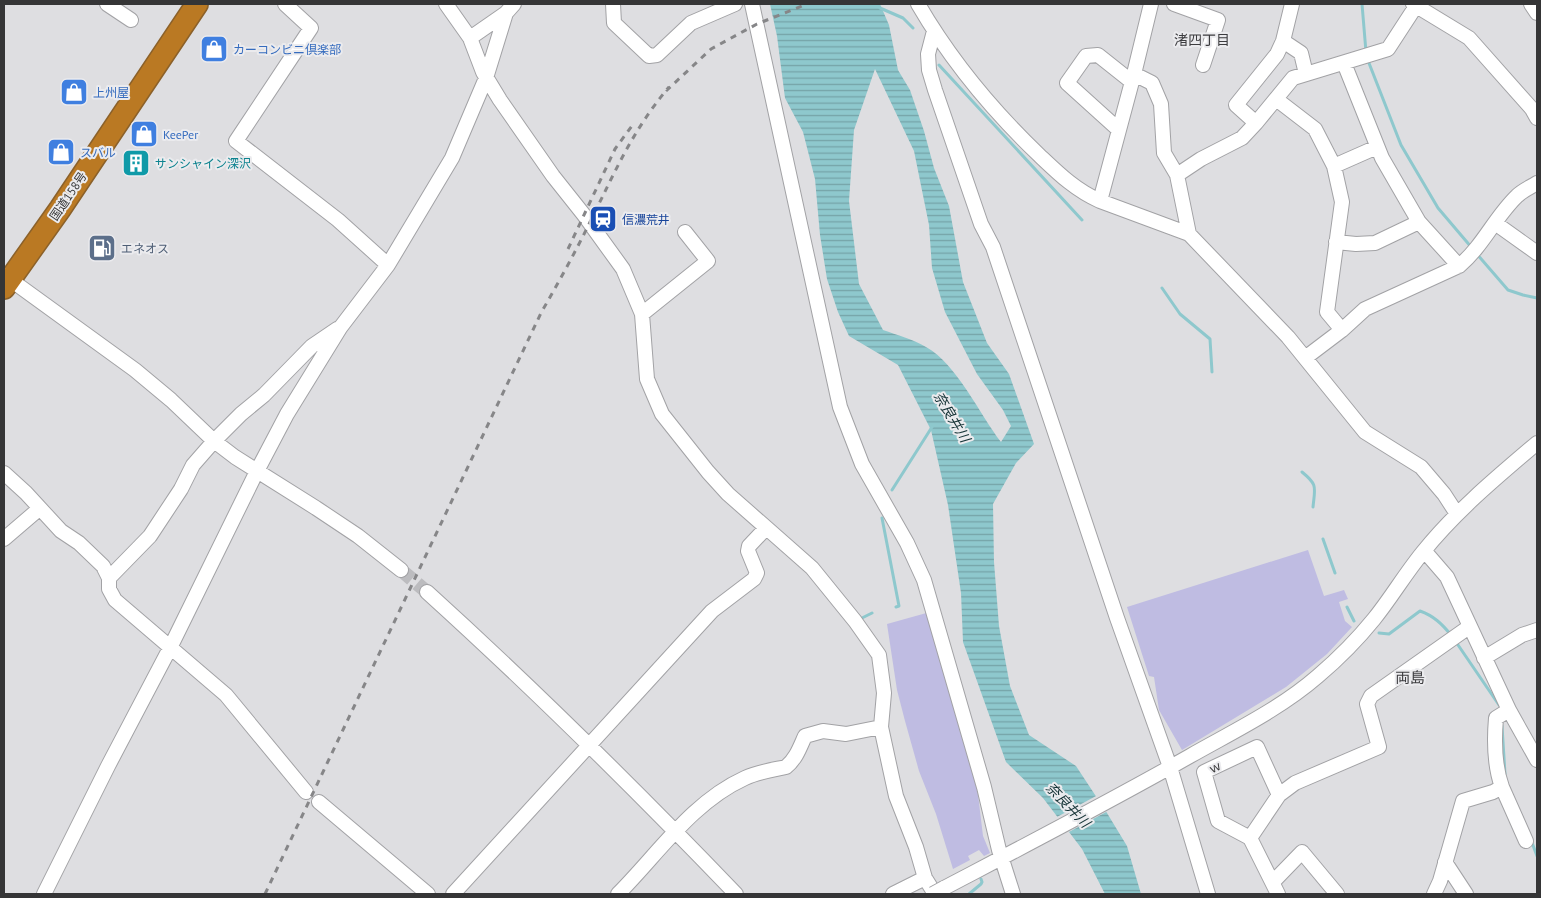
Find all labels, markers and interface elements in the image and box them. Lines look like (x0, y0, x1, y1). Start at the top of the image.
district label: 渚四丁目 (1174, 31, 1230, 49)
shop icon: カーコンビニ倶楽部 (199, 34, 229, 64)
place label: カーコンビニ倶楽部 (233, 42, 341, 57)
shop icon: 上州屋 (59, 77, 89, 107)
place label: 上州屋 (93, 85, 129, 100)
shop icon: KeePer (129, 119, 159, 149)
place label: KeePer (163, 127, 198, 142)
shop icon: スバル (46, 137, 76, 167)
place label: スバル (80, 145, 116, 160)
building icon: サンシャイン深沢 (121, 148, 151, 178)
place label: サンシャイン深沢 (155, 156, 251, 171)
street label: 国道158号 (46, 169, 90, 223)
station icon: 信濃荒井 (588, 204, 618, 234)
place label: 信濃荒井 (622, 212, 670, 227)
fuel station icon: エネオス (87, 233, 117, 263)
place label: エネオス (121, 241, 169, 256)
water label: 奈良井川 (930, 388, 975, 447)
district label: 両島 (1395, 668, 1425, 687)
street label: ｗ (1206, 758, 1224, 776)
water label: 奈良井川 (1042, 779, 1095, 833)

